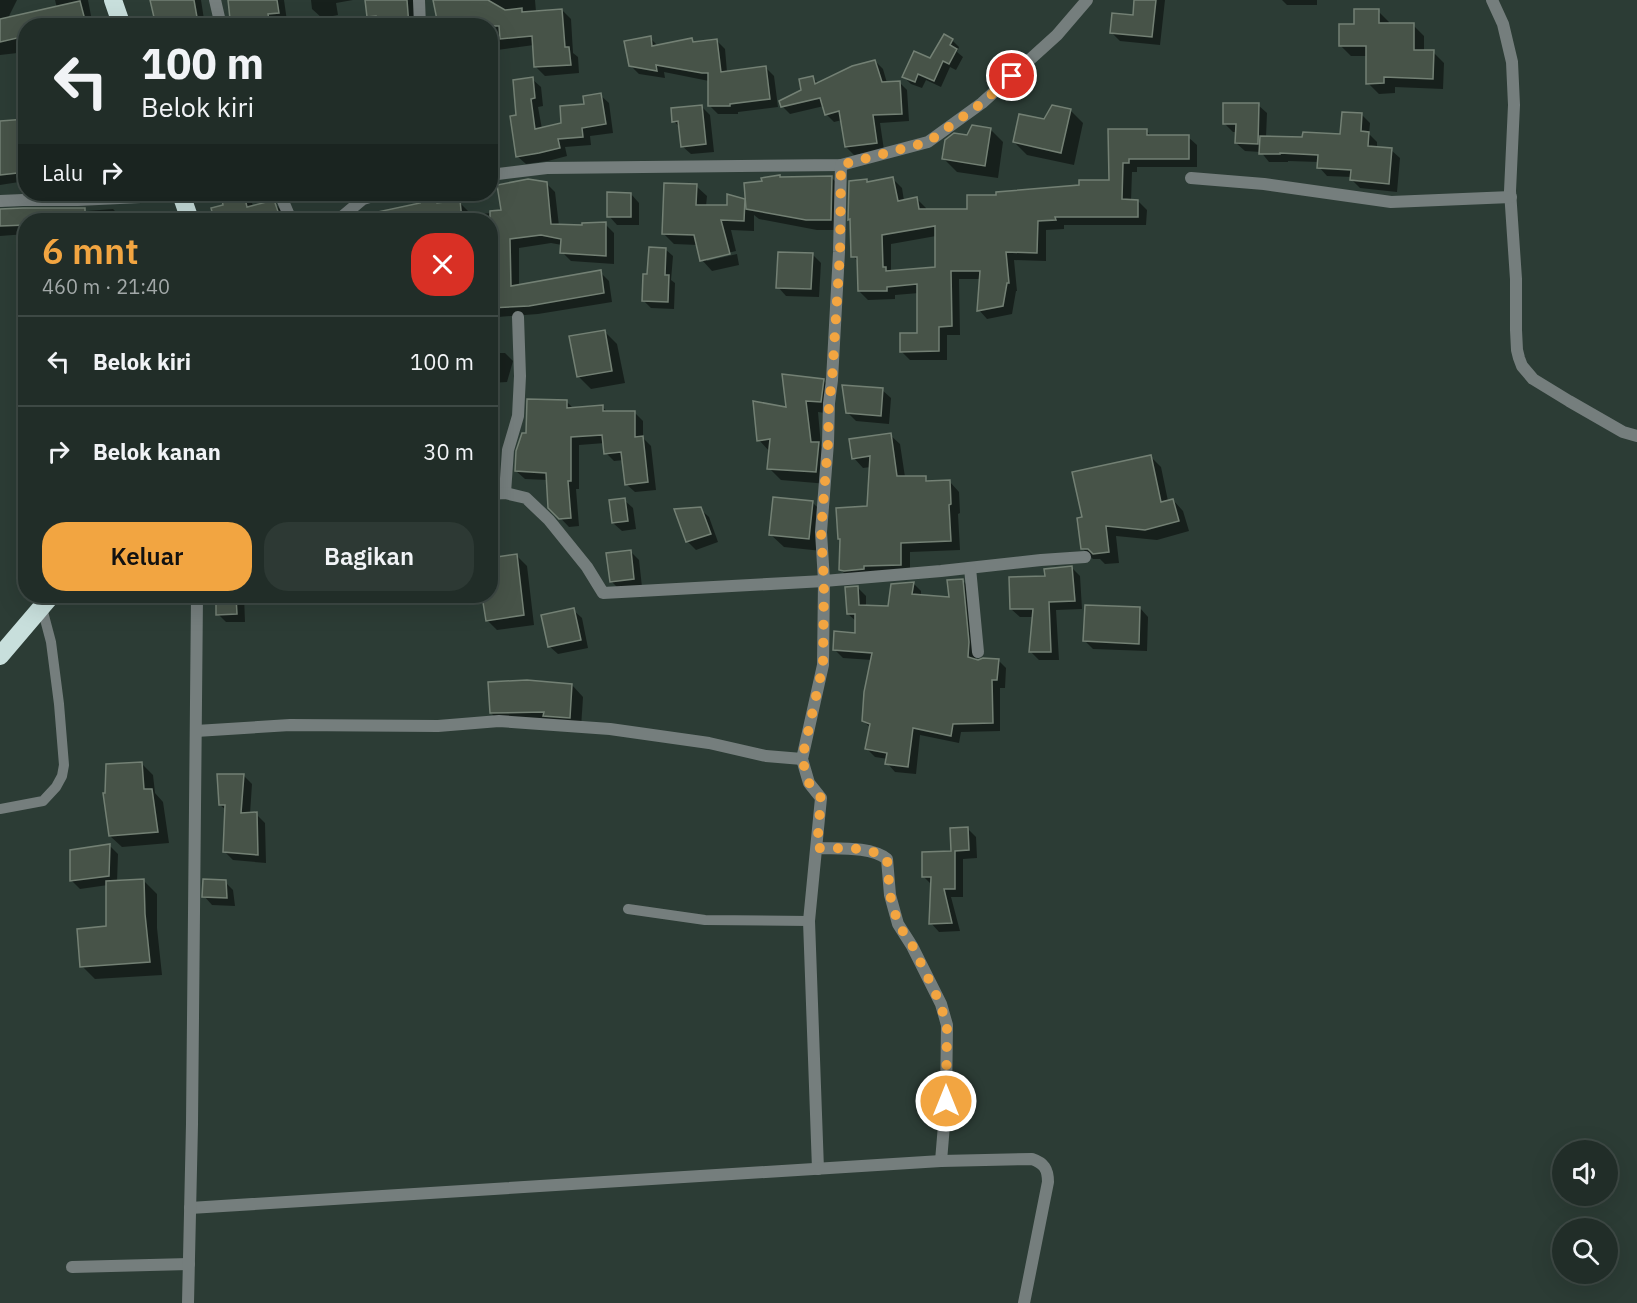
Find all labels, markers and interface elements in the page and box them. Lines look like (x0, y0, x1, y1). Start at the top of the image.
text: 100 m (141, 36, 264, 91)
icon: left (42, 42, 120, 120)
pin (986, 50, 1037, 101)
icon: arrive (995, 59, 1028, 92)
text: Belok kiri (141, 89, 254, 124)
icon: right (95, 156, 128, 189)
text: Lalu (42, 158, 83, 187)
text: 6 mnt (42, 227, 139, 274)
button: close (411, 233, 474, 296)
text: 460 m · 21:40 (42, 273, 170, 300)
icon: left (42, 345, 75, 378)
text: Belok kiri (93, 347, 191, 376)
text: 100 m (410, 347, 474, 376)
icon: right (42, 435, 75, 468)
text: Belok kanan (93, 437, 221, 466)
text: 30 m (423, 437, 474, 466)
button: Keluar (42, 522, 252, 591)
button: Bagikan (264, 522, 474, 591)
position arrow (914, 1069, 978, 1133)
map controls (1552, 1140, 1618, 1284)
button: sound (1552, 1140, 1618, 1206)
button: search (1552, 1218, 1618, 1284)

